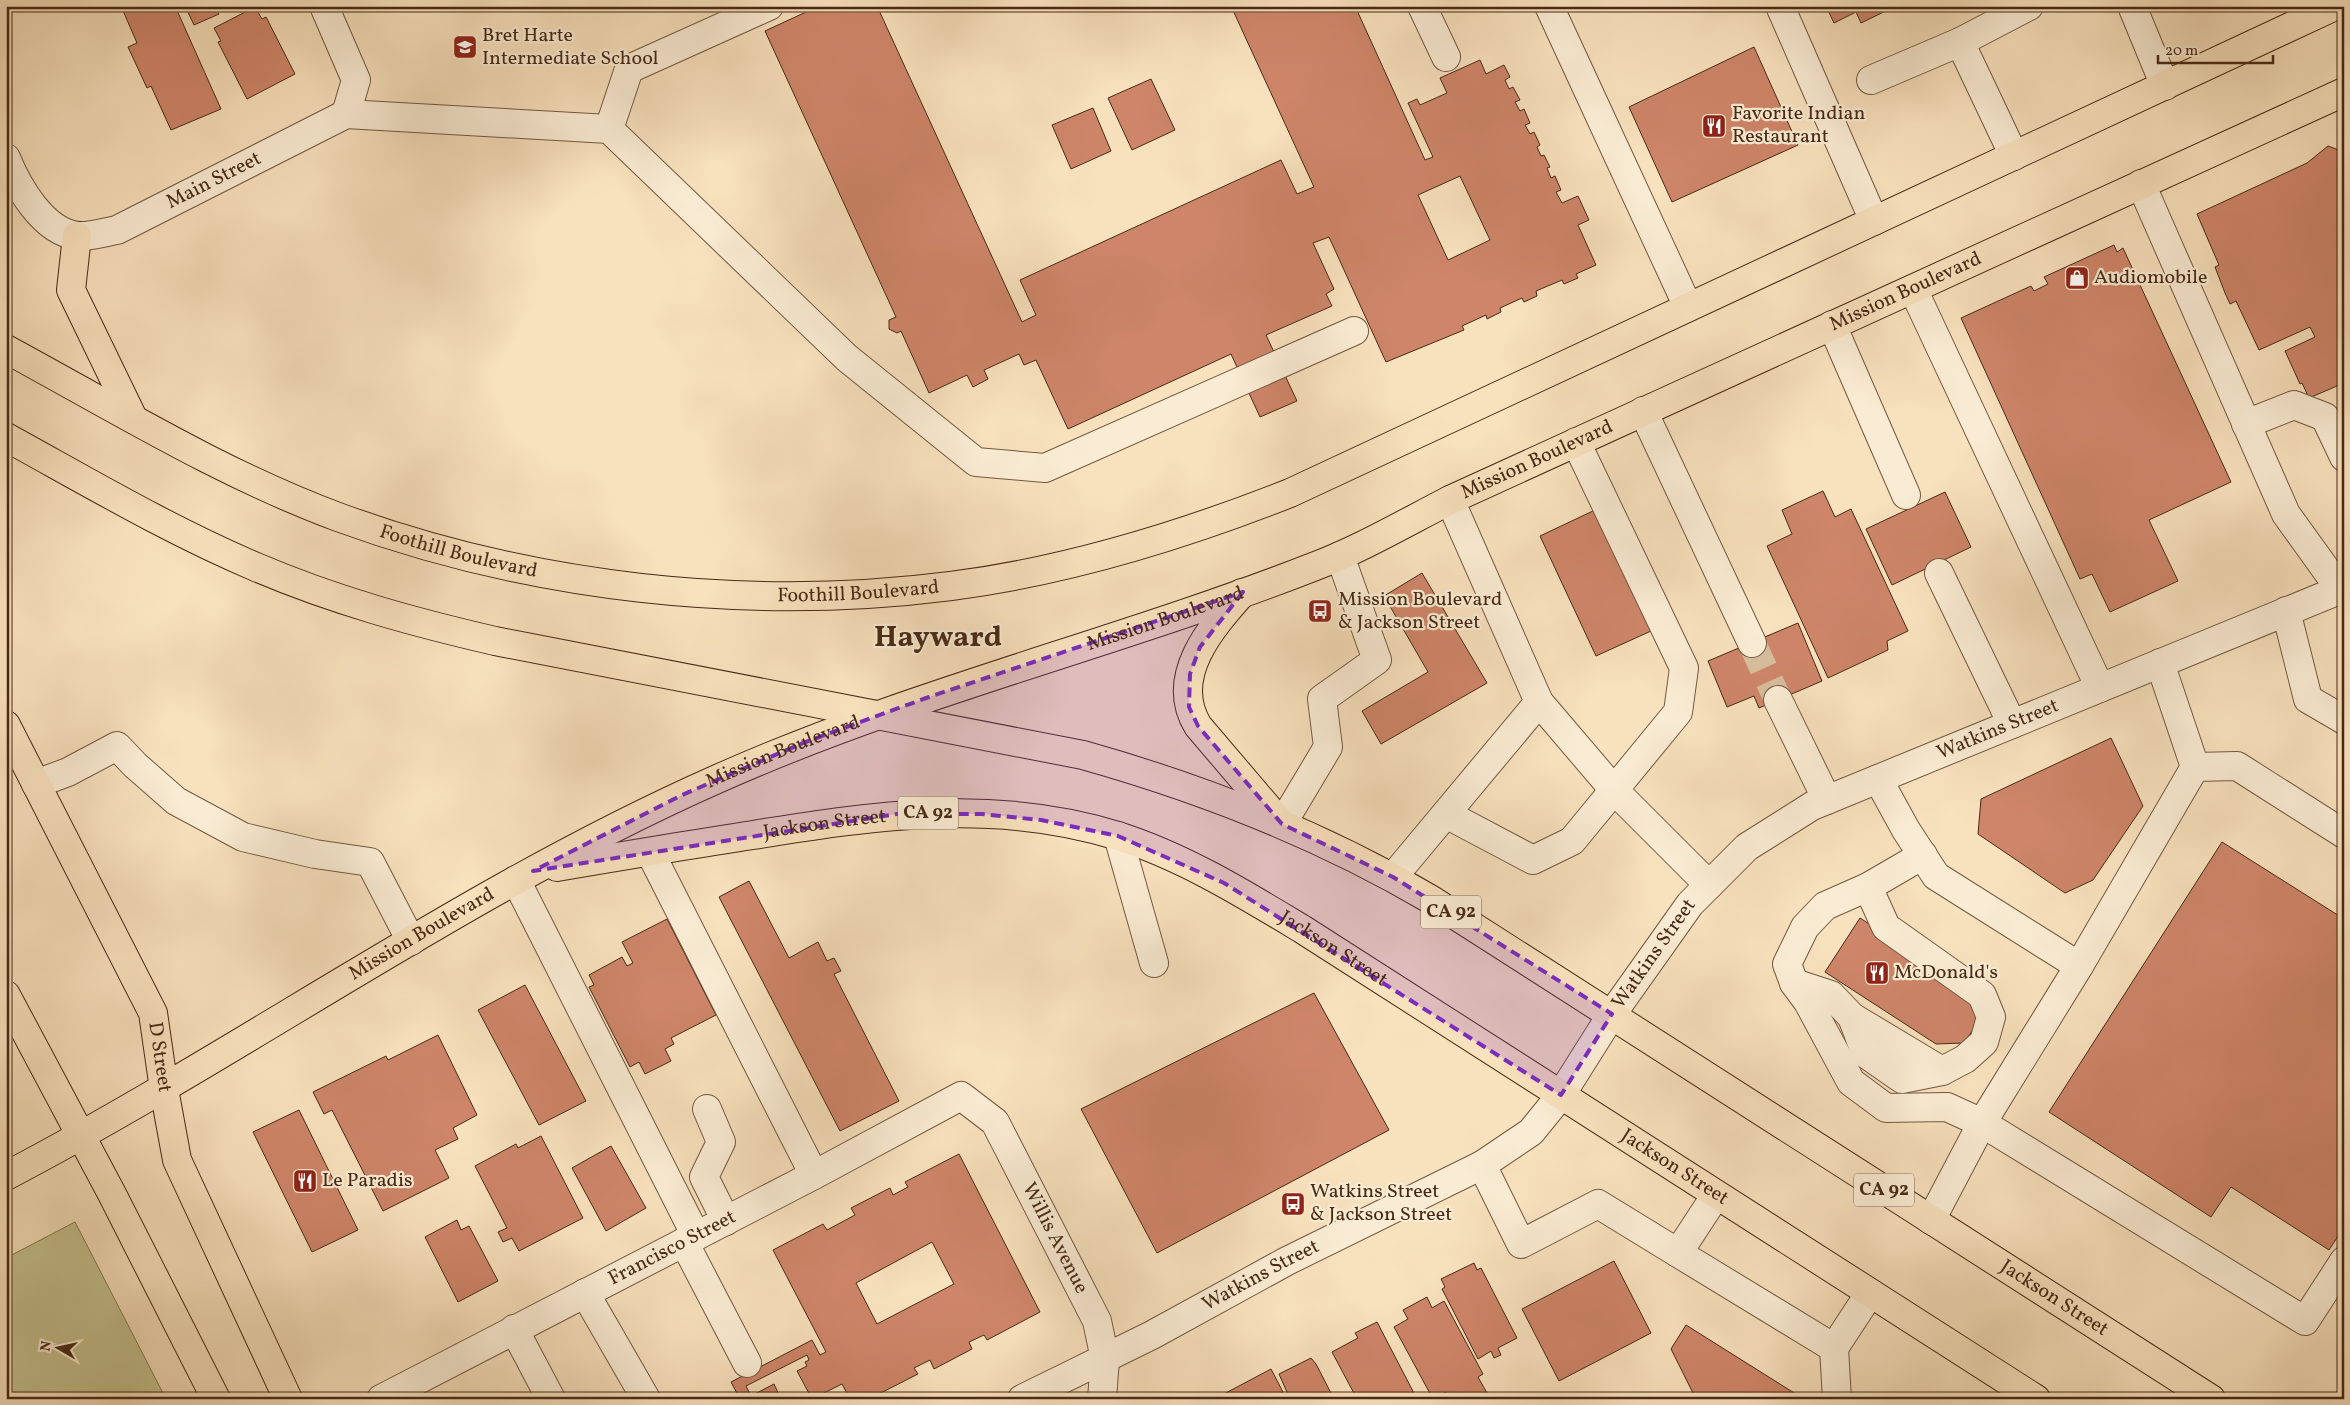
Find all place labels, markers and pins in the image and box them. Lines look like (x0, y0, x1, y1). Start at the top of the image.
place label: Bret Harte Intermediate School (482, 22, 659, 73)
school or university icon: Bret Harte Intermediate School (452, 34, 478, 60)
place label: Favorite Indian Restaurant (1732, 100, 1866, 151)
restaurant icon: Favorite Indian Restaurant (1701, 113, 1727, 139)
place label: Audiomobile (2094, 264, 2207, 292)
shop icon: Audiomobile (2064, 265, 2090, 291)
place label: Mission Boulevard & Jackson Street (1338, 586, 1502, 637)
bus stop icon: Mission Boulevard & Jackson Street (1307, 598, 1333, 624)
place label: McDonald's (1894, 959, 1998, 987)
restaurant icon: McDonald's (1864, 960, 1890, 986)
place label: Le Paradis (322, 1167, 412, 1195)
restaurant icon: Le Paradis (292, 1168, 318, 1194)
place label: Watkins Street & Jackson Street (1310, 1178, 1452, 1229)
bus stop icon: Watkins Street & Jackson Street (1280, 1191, 1306, 1217)

